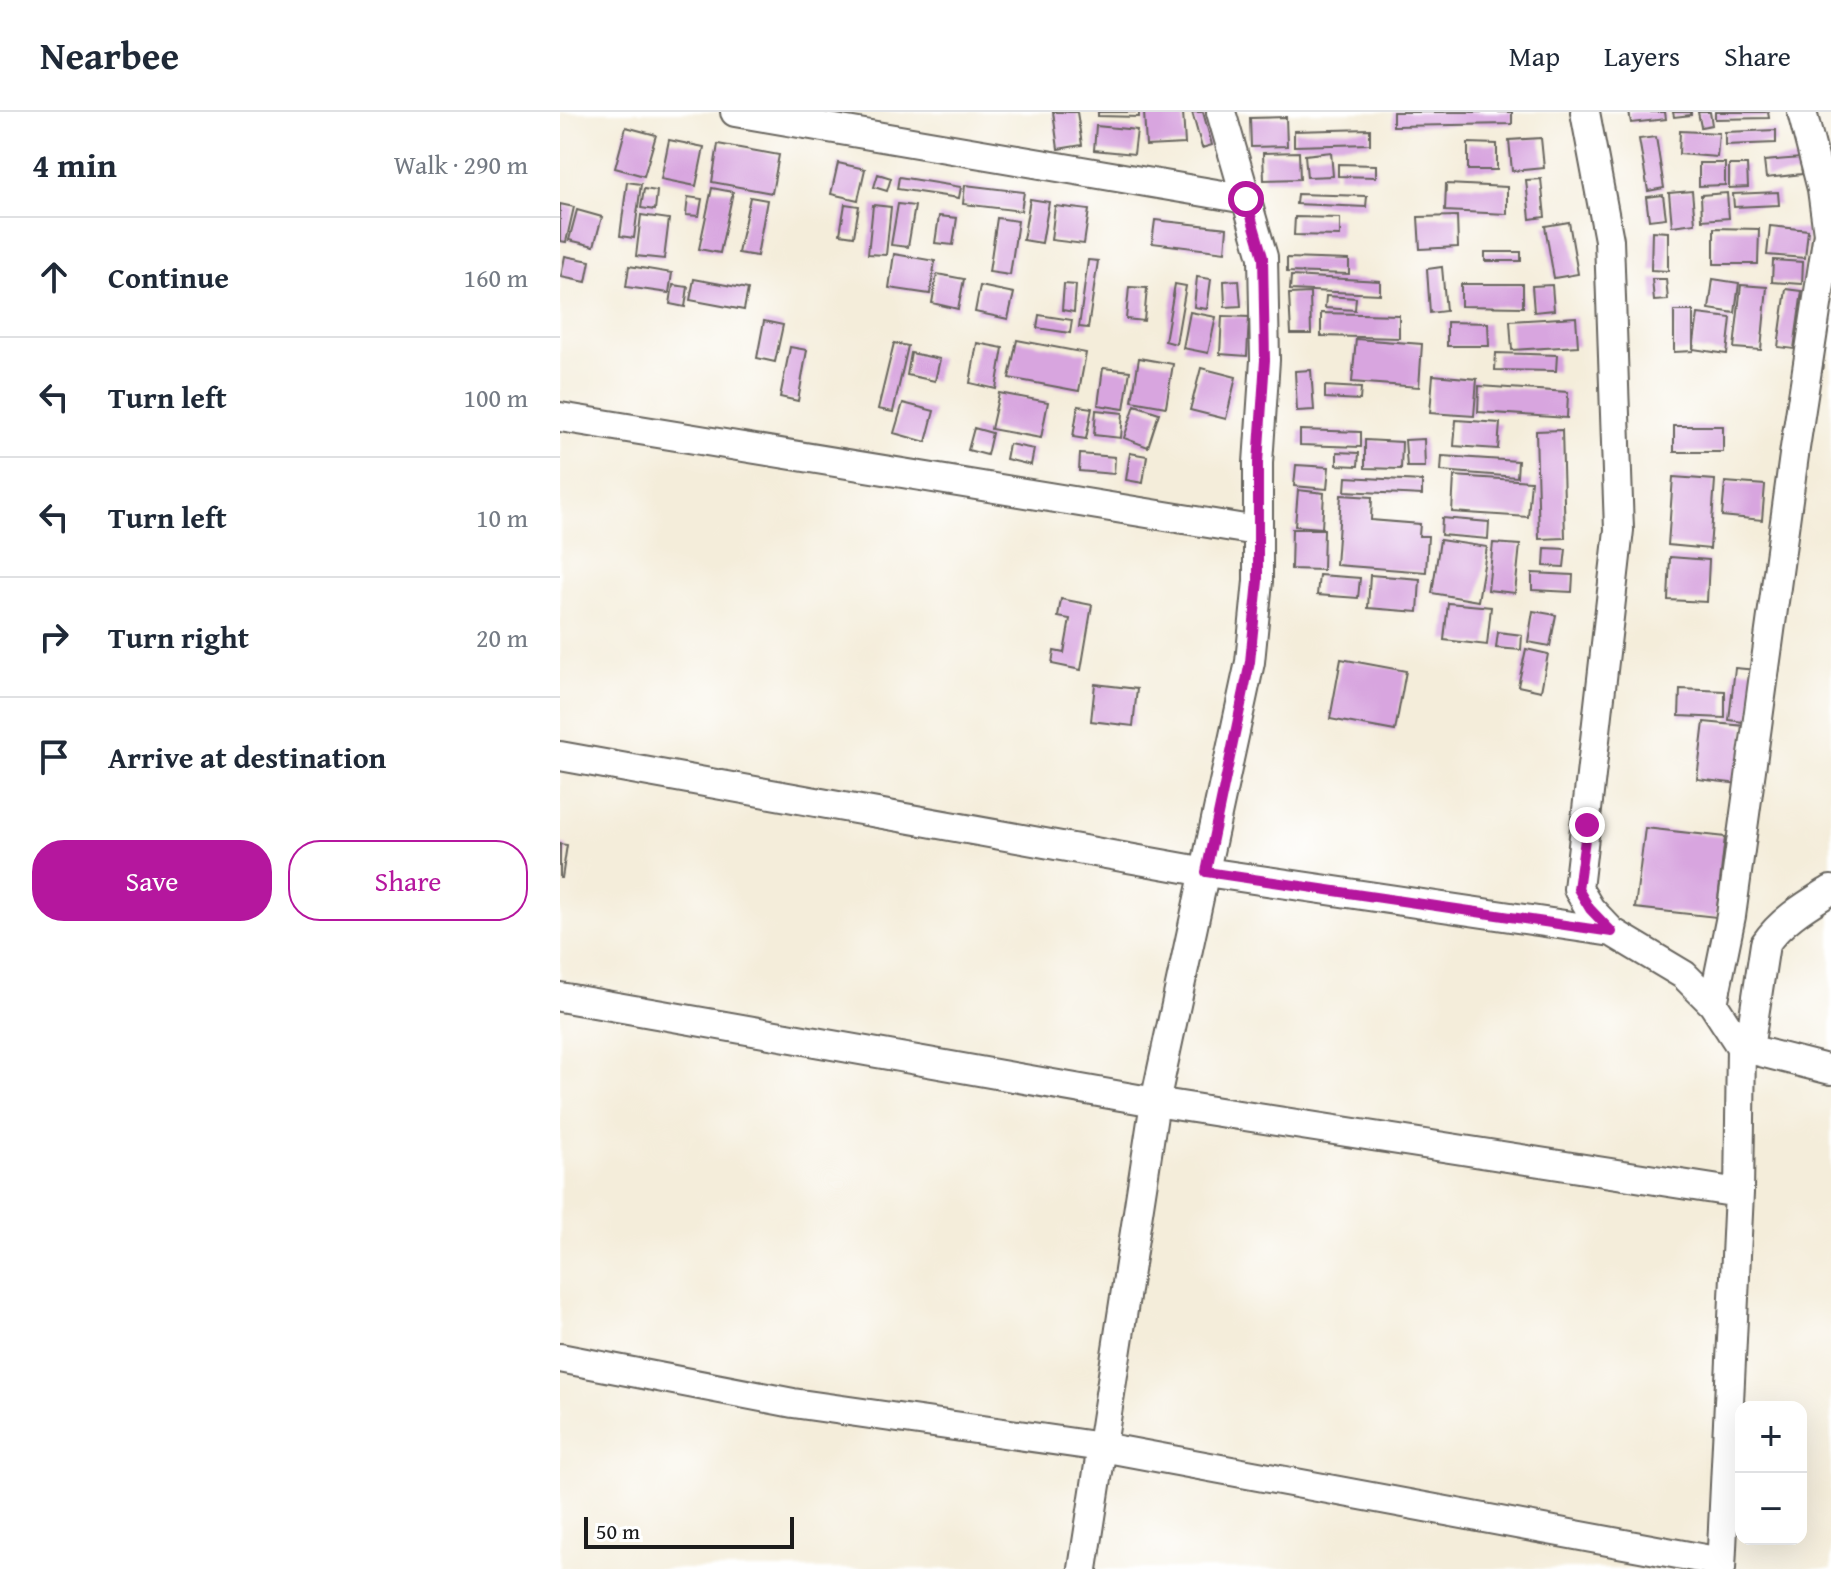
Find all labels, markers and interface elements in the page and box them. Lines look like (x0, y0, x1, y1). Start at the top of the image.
text: Nearbee (40, 27, 179, 83)
text: Map (1509, 35, 1560, 76)
text: Layers (1604, 35, 1680, 76)
text: Share (1724, 35, 1791, 76)
text: 4 min (32, 140, 117, 189)
text: Walk · 290 m (394, 145, 528, 184)
route start (1228, 181, 1264, 217)
icon: ahead (32, 255, 76, 299)
text: Continue (108, 255, 229, 299)
text: 160 m (463, 258, 528, 297)
icon: left (32, 375, 76, 419)
text: Turn left (108, 375, 227, 419)
text: 100 m (463, 378, 528, 417)
icon: left (32, 495, 76, 539)
text: Turn left (108, 495, 227, 539)
text: 10 m (476, 498, 528, 537)
icon: right (32, 615, 76, 659)
text: Turn right (108, 615, 249, 659)
text: 20 m (476, 618, 528, 657)
icon: arrive (32, 735, 76, 779)
text: Arrive at destination (108, 735, 386, 779)
route end (1569, 807, 1605, 843)
button: Save (32, 840, 272, 921)
button: Share (288, 840, 528, 921)
map controls (1735, 1401, 1807, 1545)
button: + (1735, 1401, 1807, 1473)
button: − (1735, 1473, 1807, 1545)
scale bar (584, 1513, 794, 1549)
text: 50 m (596, 1515, 640, 1547)

